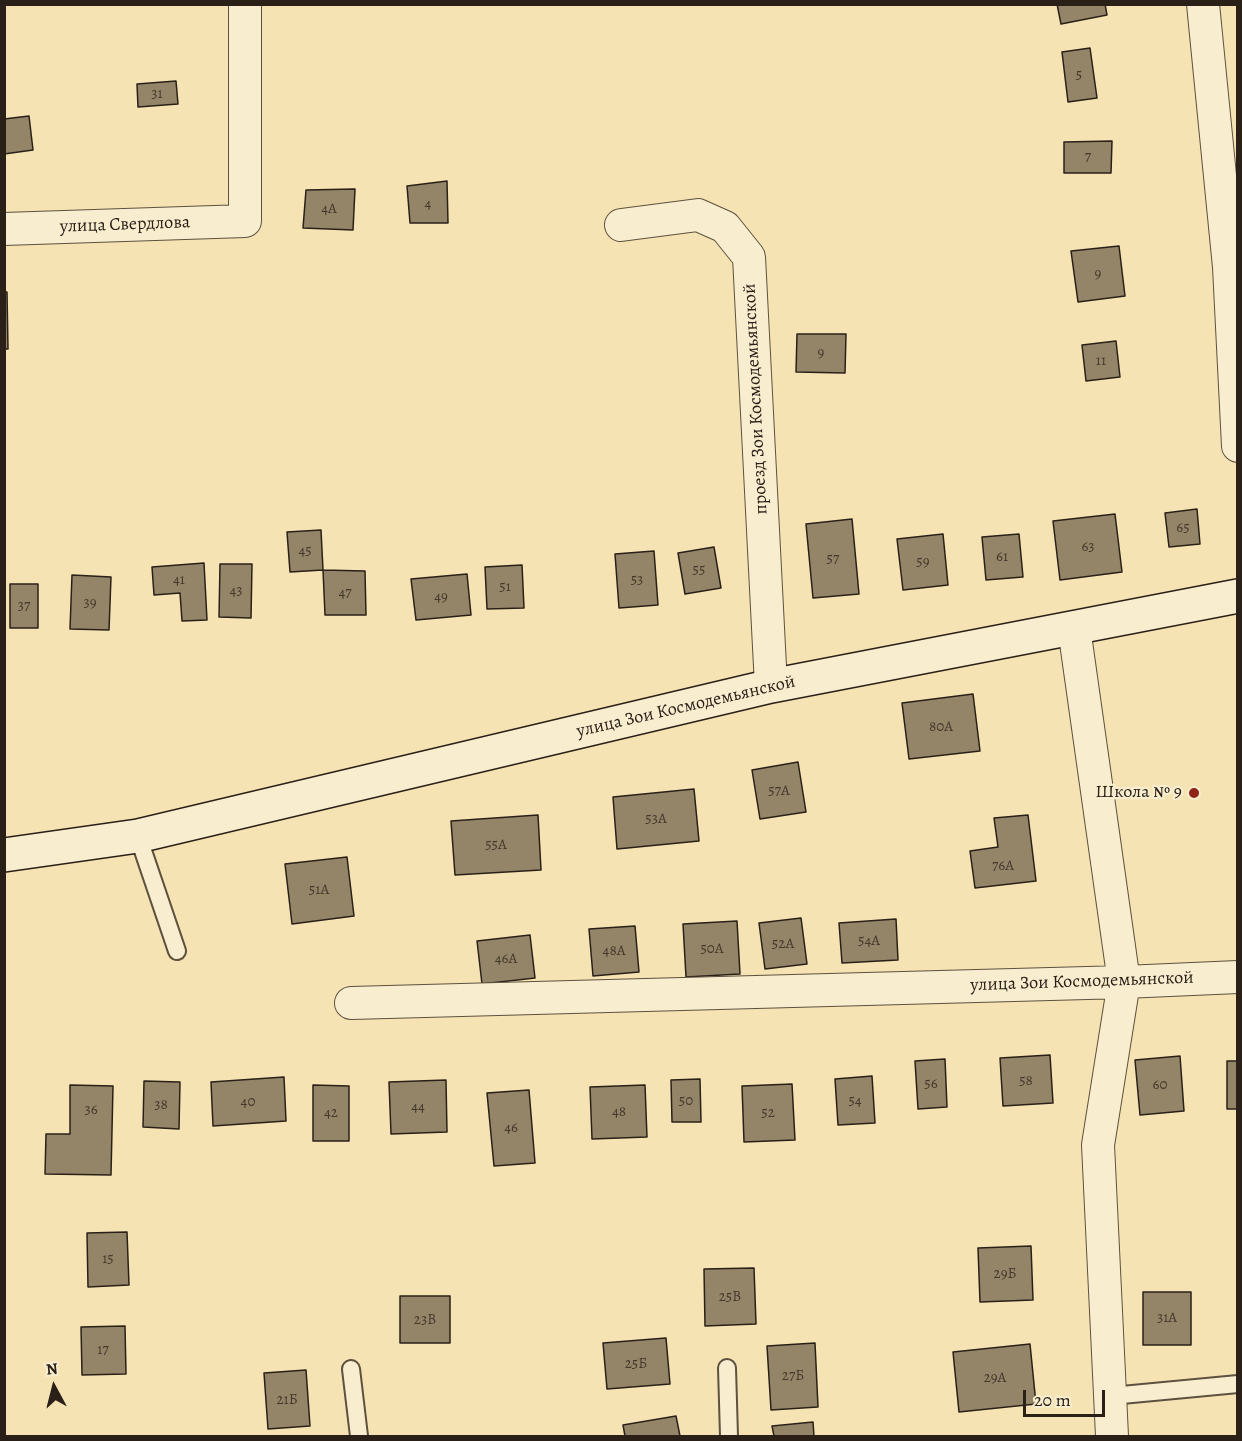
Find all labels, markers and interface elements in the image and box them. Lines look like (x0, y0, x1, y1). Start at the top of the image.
house number: 5 (1076, 66, 1082, 84)
house number: 31 (151, 85, 163, 103)
house number: 7 (1085, 148, 1091, 166)
house number: 4 (425, 195, 431, 213)
house number: 4А (321, 200, 337, 218)
street label: улица Свердлова (59, 212, 191, 238)
house number: 9 (1095, 265, 1101, 283)
street label: проезд Зои Космодемьянской (739, 283, 773, 515)
house number: 9 (818, 344, 824, 362)
house number: 11 (1096, 352, 1106, 370)
house number: 65 (1176, 519, 1190, 537)
house number: 63 (1081, 538, 1095, 556)
house number: 45 (298, 542, 312, 560)
house number: 61 (996, 548, 1008, 566)
house number: 57 (827, 550, 839, 568)
house number: 59 (916, 553, 930, 571)
house number: 55 (693, 561, 705, 579)
house number: 41 (173, 571, 185, 589)
house number: 53 (631, 571, 643, 589)
house number: 51 (499, 578, 511, 596)
house number: 43 (229, 582, 243, 600)
house number: 47 (338, 584, 352, 602)
house number: 49 (434, 588, 448, 606)
house number: 39 (83, 594, 97, 612)
house number: 37 (18, 597, 30, 615)
street label: улица Зои Космодемьянской (575, 671, 797, 743)
house number: 80А (929, 718, 953, 736)
house number: 57А (768, 782, 790, 800)
place label: Школа № 9 (1095, 782, 1182, 804)
marker: Школа № 9 (1187, 786, 1201, 800)
house number: 53А (645, 810, 667, 828)
house number: 55А (485, 836, 507, 854)
house number: 76А (992, 857, 1014, 875)
house number: 51А (309, 881, 329, 899)
house number: 54А (858, 932, 880, 950)
house number: 52А (772, 935, 794, 953)
house number: 50А (700, 940, 724, 958)
house number: 48А (603, 942, 625, 960)
house number: 46А (495, 950, 517, 968)
street label: улица Зои Космодемьянской (970, 967, 1194, 997)
house number: 58 (1019, 1072, 1033, 1090)
house number: 56 (924, 1075, 938, 1093)
house number: 60 (1153, 1076, 1167, 1094)
house number: 50 (679, 1092, 693, 1110)
house number: 54 (848, 1092, 862, 1110)
house number: 40 (241, 1093, 255, 1111)
house number: 38 (154, 1096, 168, 1114)
house number: 44 (411, 1098, 425, 1116)
house number: 36 (84, 1101, 98, 1119)
house number: 48 (612, 1103, 626, 1121)
house number: 42 (324, 1104, 338, 1122)
house number: 52 (761, 1104, 775, 1122)
house number: 46 (504, 1119, 518, 1137)
house number: 15 (102, 1250, 114, 1268)
house number: 29Б (994, 1265, 1016, 1283)
house number: 25В (719, 1288, 741, 1306)
house number: 31А (1157, 1309, 1177, 1327)
house number: 23В (414, 1311, 436, 1329)
house number: 17 (97, 1341, 109, 1359)
house number: 25Б (625, 1355, 647, 1373)
north arrow (24, 1357, 84, 1417)
text: N (45, 1358, 59, 1381)
house number: 27Б (782, 1367, 804, 1385)
house number: 29А (984, 1369, 1006, 1387)
scale bar (1026, 1378, 1108, 1416)
text: 20 m (1034, 1388, 1071, 1412)
house number: 21Б (276, 1391, 298, 1409)

